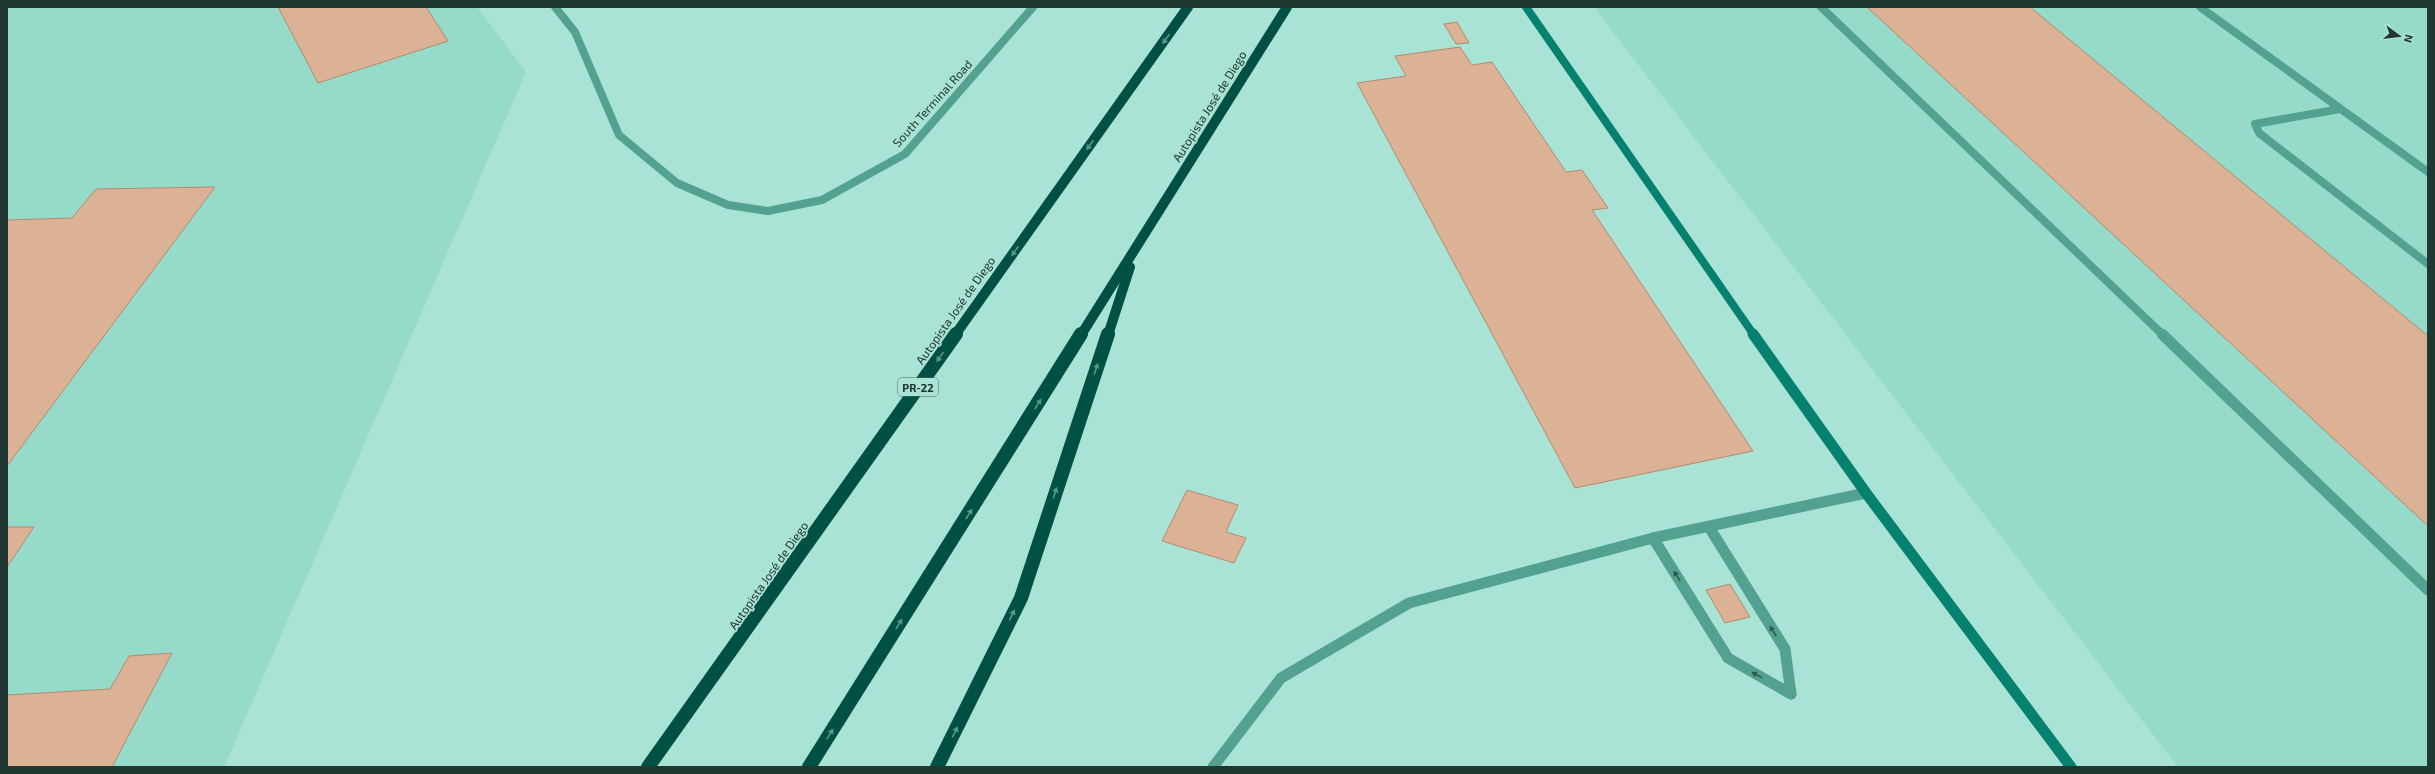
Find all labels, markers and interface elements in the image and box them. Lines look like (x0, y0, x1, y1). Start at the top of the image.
north arrow (2379, 16, 2419, 56)
one-way arrow (1162, 33, 1170, 44)
text: N (2402, 33, 2416, 44)
street label: Autopista José de Diego (1169, 48, 1249, 164)
street label: South Terminal Road (889, 57, 975, 149)
one-way arrow (1086, 139, 1094, 150)
one-way arrow (1011, 245, 1019, 256)
street label: Autopista José de Diego (912, 253, 998, 367)
one-way arrow (936, 351, 944, 362)
one-way arrow (1093, 363, 1099, 375)
road number: PR-22 (898, 378, 938, 396)
one-way arrow (1034, 399, 1042, 409)
one-way arrow (1052, 487, 1058, 499)
one-way arrow (965, 508, 972, 520)
street label: Autopista José de Diego (725, 518, 811, 632)
one-way arrow (1673, 570, 1680, 582)
one-way arrow (1009, 610, 1015, 621)
one-way arrow (895, 619, 903, 629)
one-way arrow (1770, 625, 1777, 637)
one-way arrow (1751, 671, 1762, 678)
one-way arrow (952, 726, 958, 738)
one-way arrow (826, 728, 833, 740)

